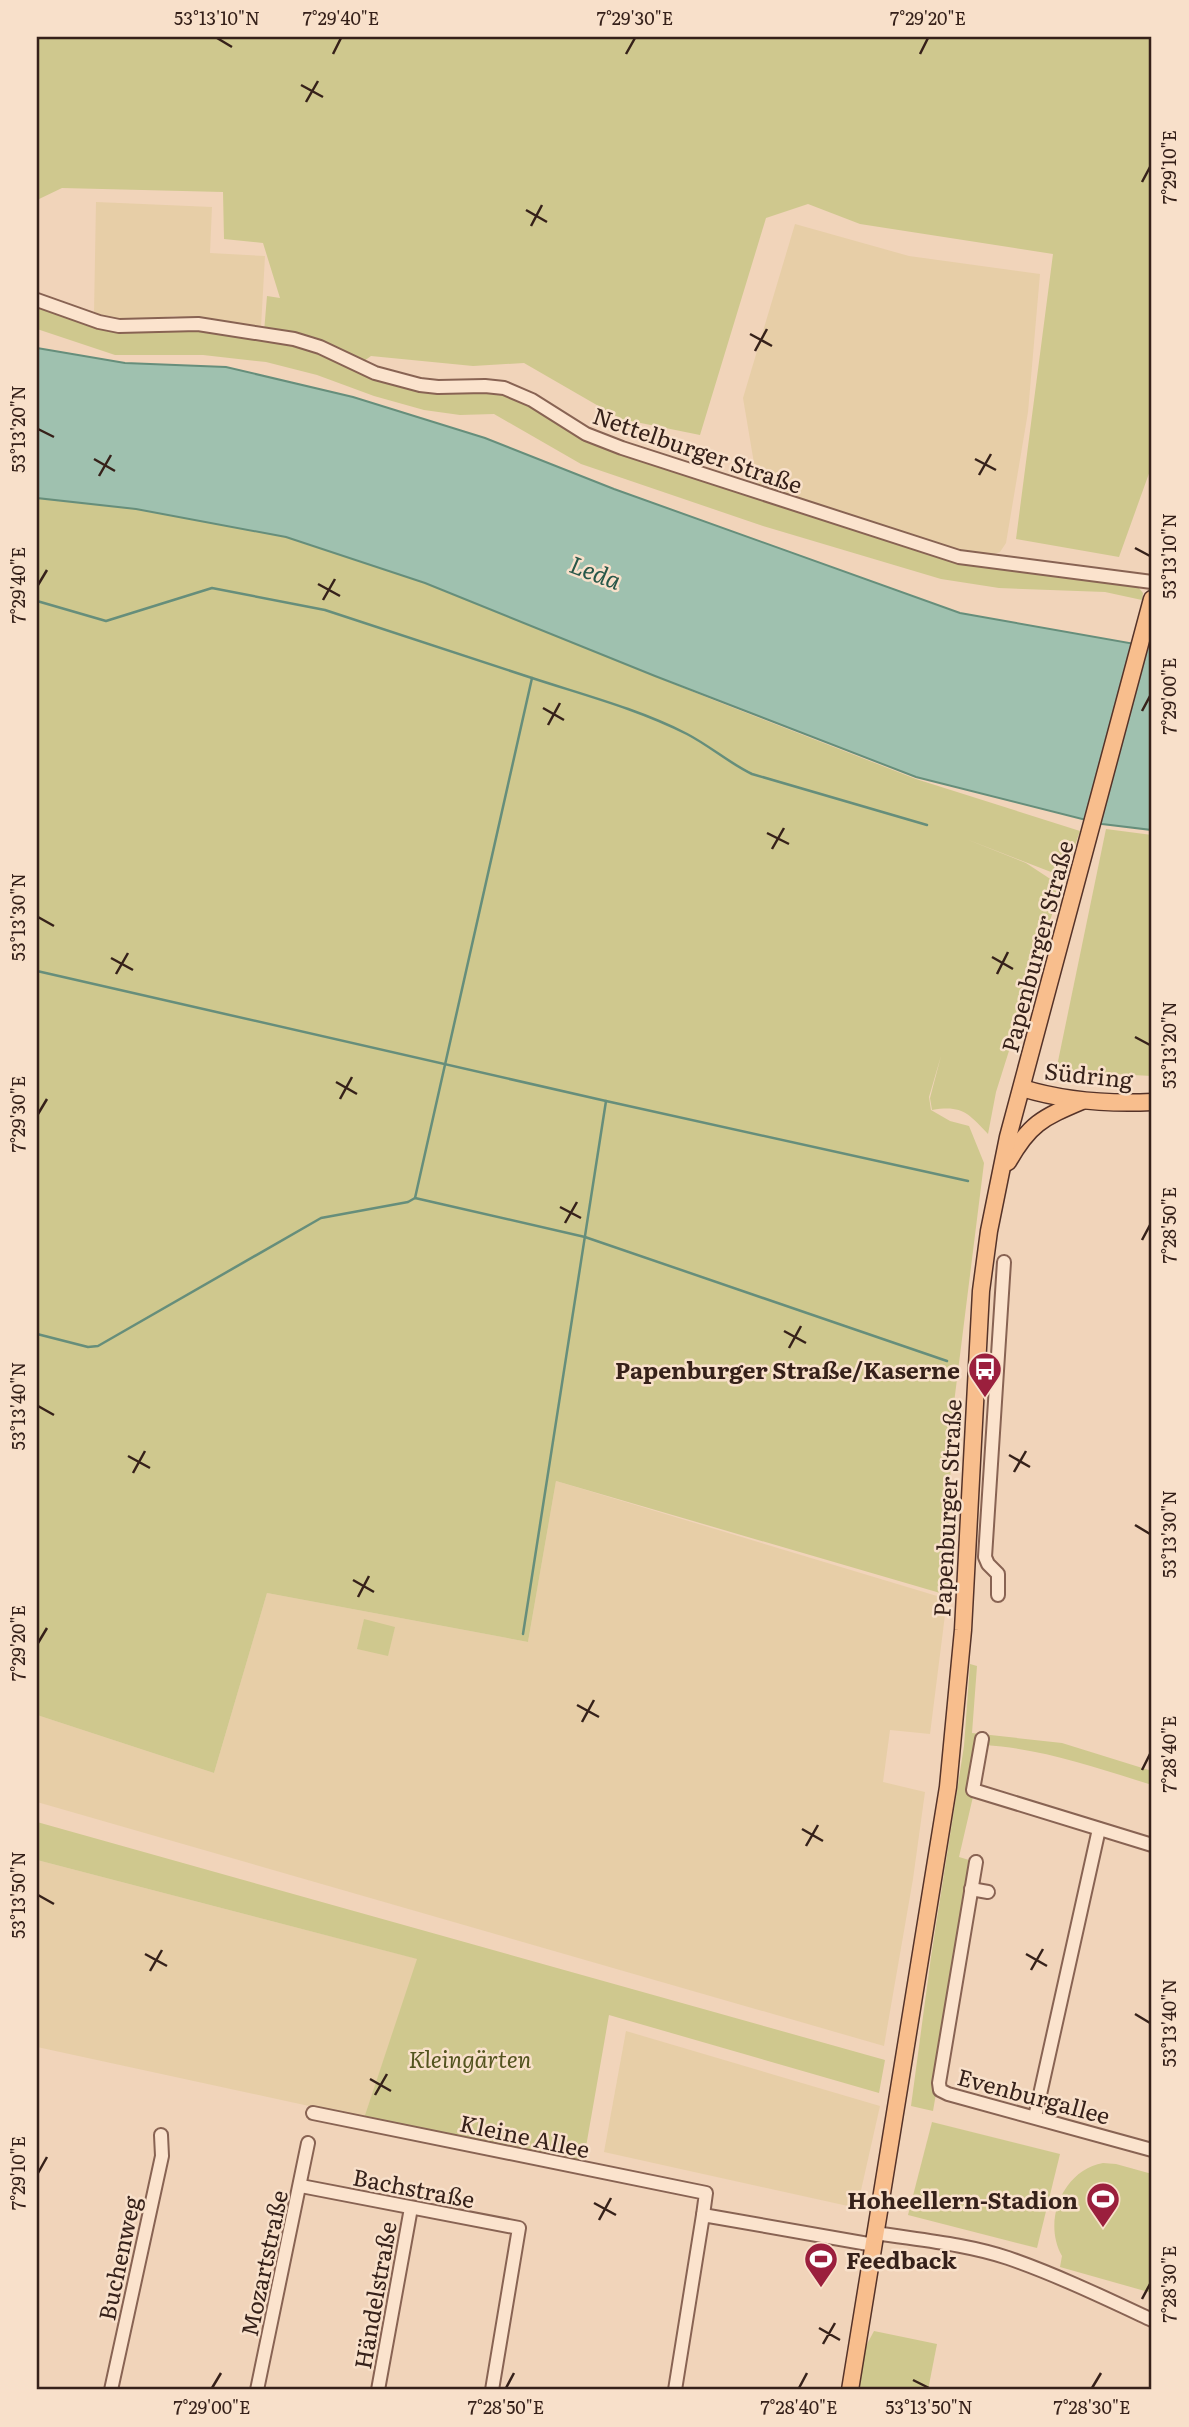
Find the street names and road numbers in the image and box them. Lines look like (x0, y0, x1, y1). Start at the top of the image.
street label: Nettelburger Straße (589, 397, 807, 501)
street label: Papenburger Straße (991, 836, 1081, 1056)
street label: Südring (1043, 1052, 1135, 1096)
street label: Papenburger Straße (923, 1398, 969, 1618)
street label: Evenburgallee (954, 2058, 1114, 2132)
street label: Kleine Allee (457, 2105, 593, 2165)
street label: Bachstraße (350, 2159, 478, 2215)
street label: Mozartstraße (231, 2187, 295, 2339)
street label: Buchenweg (88, 2192, 148, 2323)
street label: Händelstraße (344, 2218, 404, 2372)

